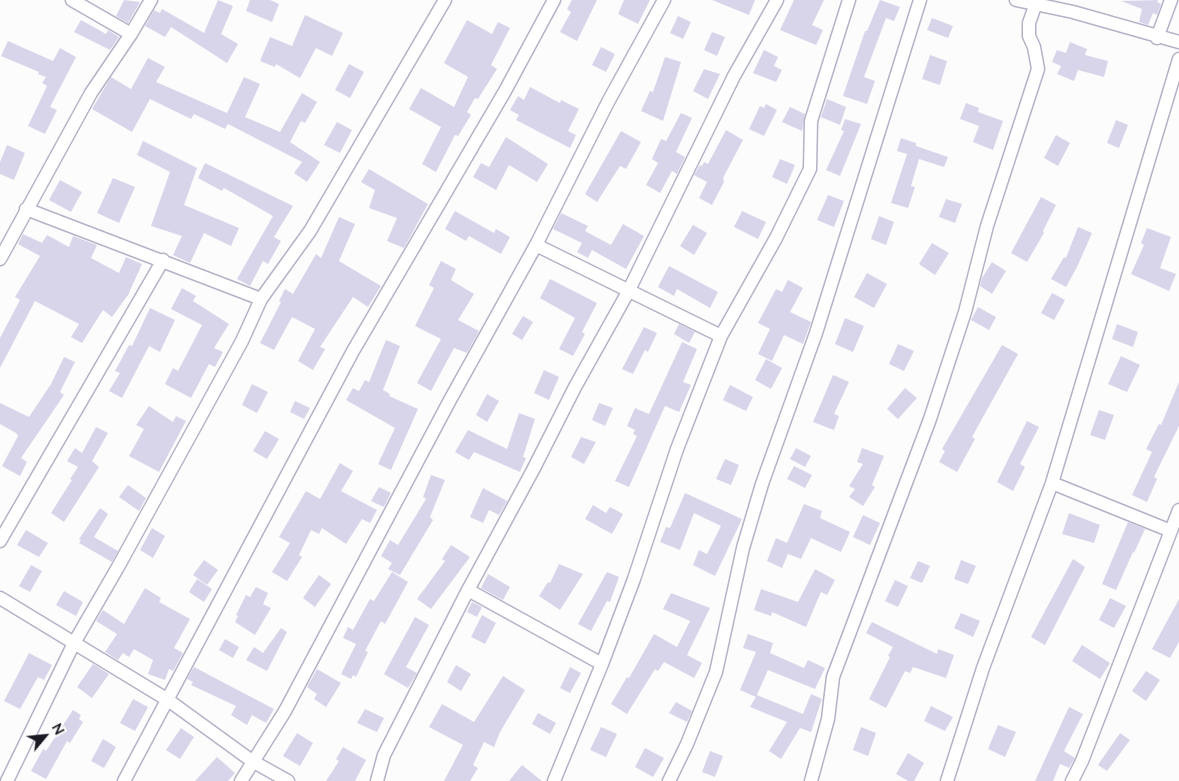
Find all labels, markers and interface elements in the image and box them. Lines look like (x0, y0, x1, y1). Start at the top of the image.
north arrow (20, 711, 70, 761)
text: N (48, 720, 69, 738)

